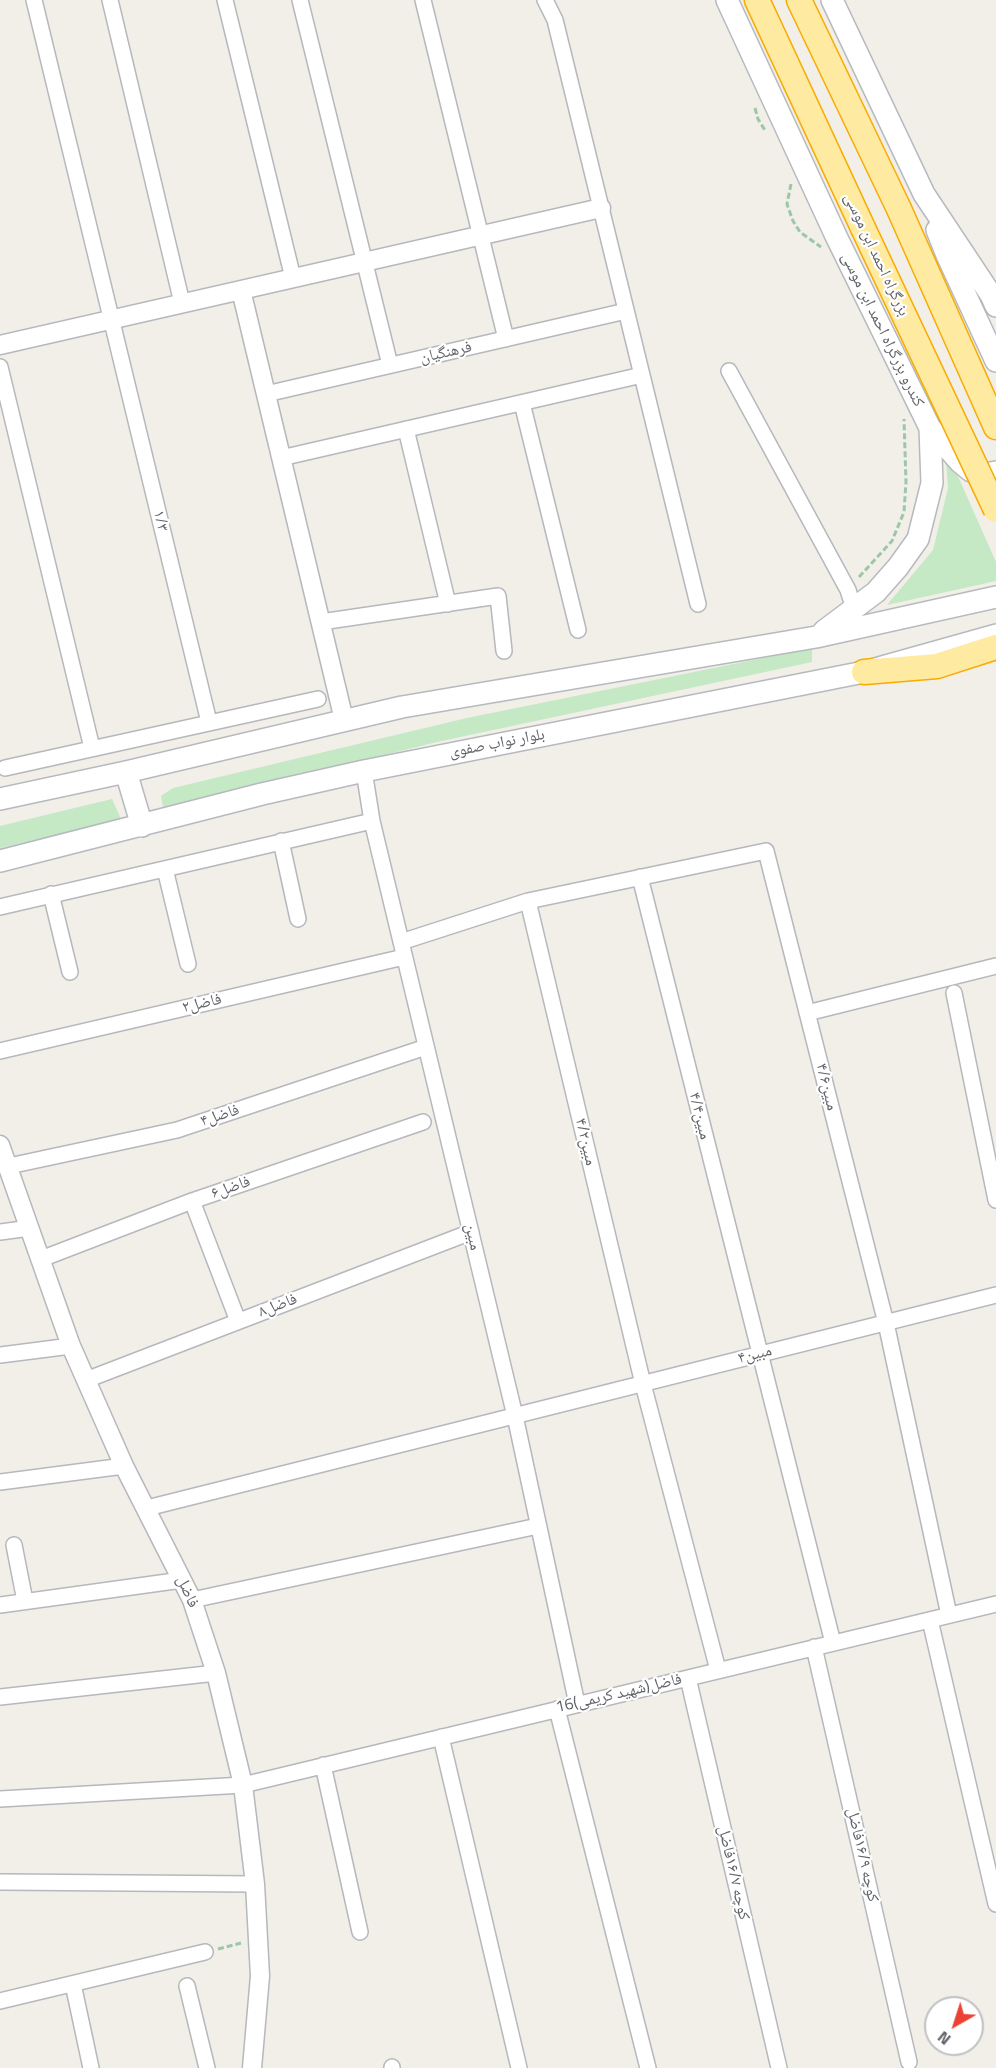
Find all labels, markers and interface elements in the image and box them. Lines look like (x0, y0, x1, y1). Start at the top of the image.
street label: بزرگراه احمد ابن موسی (839, 191, 913, 319)
street label: کندرو بزرگراه احمد ابن موسی (836, 250, 928, 410)
street label: فرهنگیان (418, 338, 474, 368)
street label: ۱/۳ (148, 509, 172, 533)
street label: بلوار نواب صفوی (448, 725, 546, 763)
street label: ۲فاضل (180, 990, 224, 1018)
street label: ۴/۶مبین (811, 1061, 841, 1113)
street label: ۴/۴مبین (684, 1090, 714, 1142)
street label: ۴فاضل (198, 1101, 242, 1131)
street label: ۴/۲مبین (570, 1116, 600, 1168)
street label: ۶فاضل (209, 1172, 253, 1204)
street label: مبین (460, 1222, 484, 1252)
street label: ۸فاضل (256, 1290, 300, 1322)
street label: ۴مبین (736, 1342, 774, 1368)
street label: فاضل (172, 1573, 202, 1611)
street label: 16فاضل(شهید کریمی) (554, 1670, 684, 1718)
street label: کوچه ۱۶/۹فاضل (842, 1806, 882, 1904)
street label: کوچه ۱۶/۷فاضل (713, 1824, 753, 1922)
north arrow (924, 1996, 984, 2056)
text: N (932, 2026, 956, 2051)

